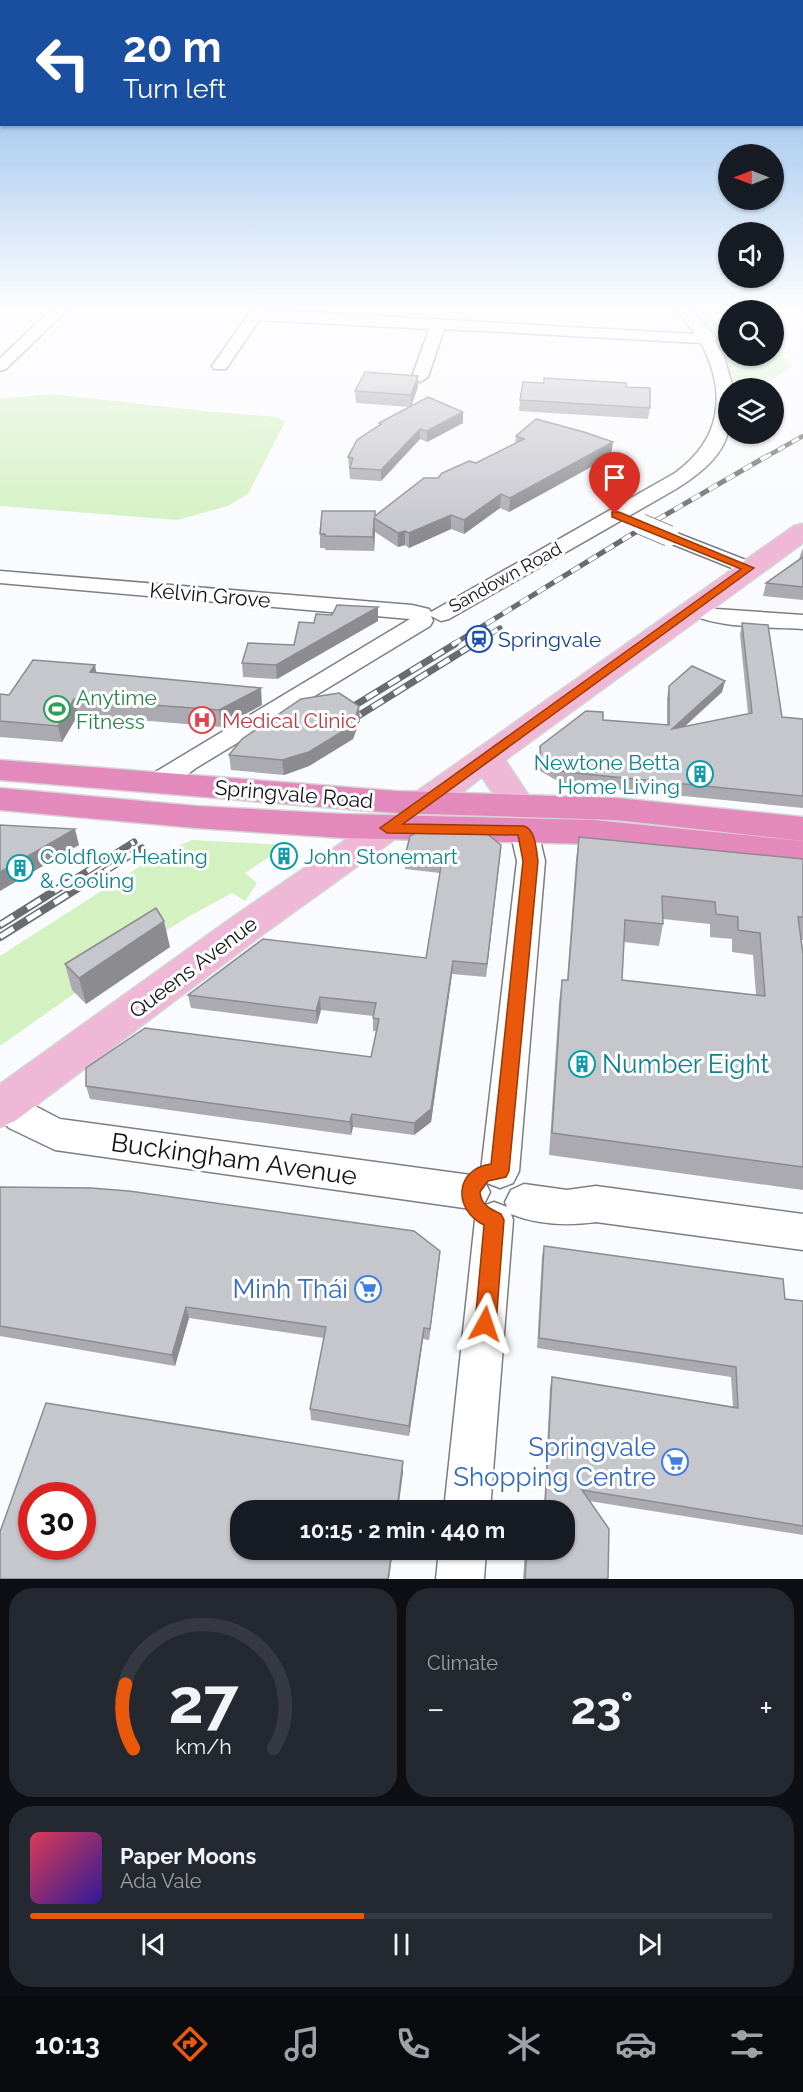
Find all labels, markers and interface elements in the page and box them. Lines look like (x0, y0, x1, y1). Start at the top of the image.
text: 20 m (123, 23, 222, 72)
icon: left (24, 24, 102, 102)
text: Turn left (123, 73, 226, 104)
north arrow (718, 144, 784, 210)
map controls (718, 144, 784, 444)
button: sound (718, 222, 784, 288)
button: search (718, 300, 784, 366)
button: layers (718, 378, 784, 444)
pin (589, 452, 640, 514)
icon: arrive (598, 461, 631, 494)
street label: Sandown Road (445, 537, 565, 617)
street label: Kelvin Grove (149, 577, 271, 613)
station icon: Springvale (464, 624, 494, 654)
place label: Springvale (498, 627, 601, 652)
place label: Anytime Fitness (76, 685, 157, 734)
sports icon: Anytime Fitness (42, 694, 72, 724)
hospital icon: Medical Clinic (187, 705, 217, 735)
place label: Medical Clinic (222, 708, 357, 733)
place label: Newtone Betta Home Living (534, 750, 680, 799)
building icon: Newtone Betta Home Living (685, 759, 715, 789)
street label: Springvale Road (214, 775, 374, 813)
building icon: John Stonemart (269, 841, 299, 871)
place label: Coldflow Heating & Cooling (40, 844, 208, 893)
place label: John Stonemart (304, 844, 458, 869)
building icon: Coldflow Heating & Cooling (5, 853, 35, 883)
street label: Queens Avenue (124, 911, 262, 1023)
building icon: Number Eight (567, 1049, 597, 1079)
place label: Number Eight (602, 1049, 769, 1079)
street label: Buckingham Avenue (109, 1127, 359, 1191)
place label: Minh Thái (232, 1274, 348, 1304)
supermarket icon: Minh Thái (353, 1274, 383, 1304)
position arrow (453, 1292, 517, 1356)
place label: Springvale Shopping Centre (453, 1432, 656, 1492)
supermarket icon: Springvale Shopping Centre (660, 1447, 690, 1477)
speed limit sign: 30 (18, 1482, 96, 1560)
text: 10:15 · 2 min · 440 m (300, 1517, 505, 1543)
text: Climate (427, 1651, 498, 1675)
text: 27 (168, 1664, 239, 1738)
text: 23° (571, 1682, 633, 1735)
text: − (427, 1689, 445, 1728)
text: + (759, 1689, 773, 1728)
text: km/h (175, 1735, 231, 1760)
text: Paper Moons (120, 1843, 256, 1869)
text: Ada Vale (120, 1869, 202, 1893)
icon: previous (137, 1928, 170, 1961)
icon: pause (385, 1928, 418, 1961)
icon: next (633, 1928, 666, 1961)
icon: directions (169, 2023, 211, 2065)
icon: music (281, 2023, 323, 2065)
icon: phone (392, 2023, 434, 2065)
icon: climate (503, 2023, 545, 2065)
icon: car (615, 2023, 657, 2065)
icon: filters (726, 2023, 768, 2065)
text: 10:13 (35, 2029, 100, 2060)

